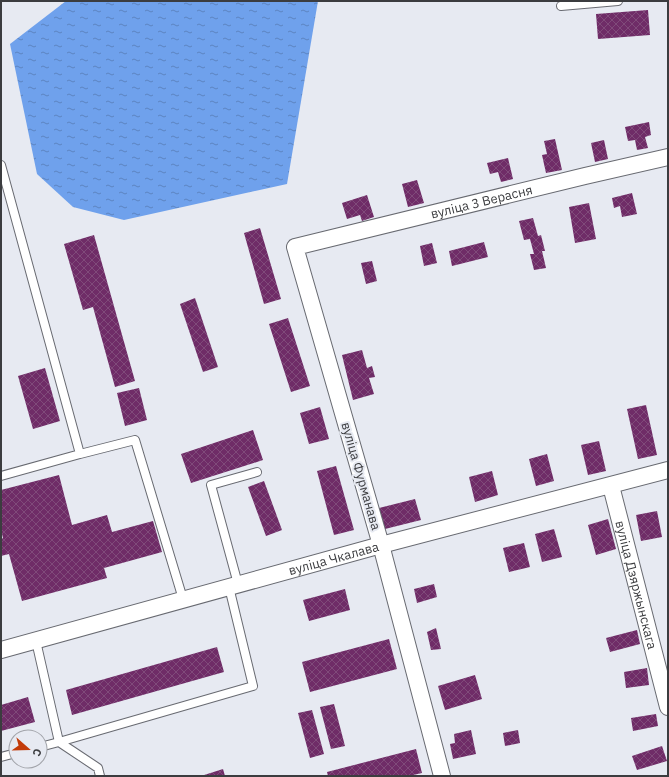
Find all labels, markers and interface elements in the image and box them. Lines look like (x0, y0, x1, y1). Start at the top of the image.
street label: вуліца 3 Верасня (429, 181, 534, 222)
street label: вуліца Фурманава (337, 420, 385, 532)
street label: вуліца Дзяржынскага (612, 519, 661, 651)
street label: вуліца Чкалава (287, 538, 381, 579)
north arrow (8, 729, 48, 769)
text: С (30, 747, 45, 758)

